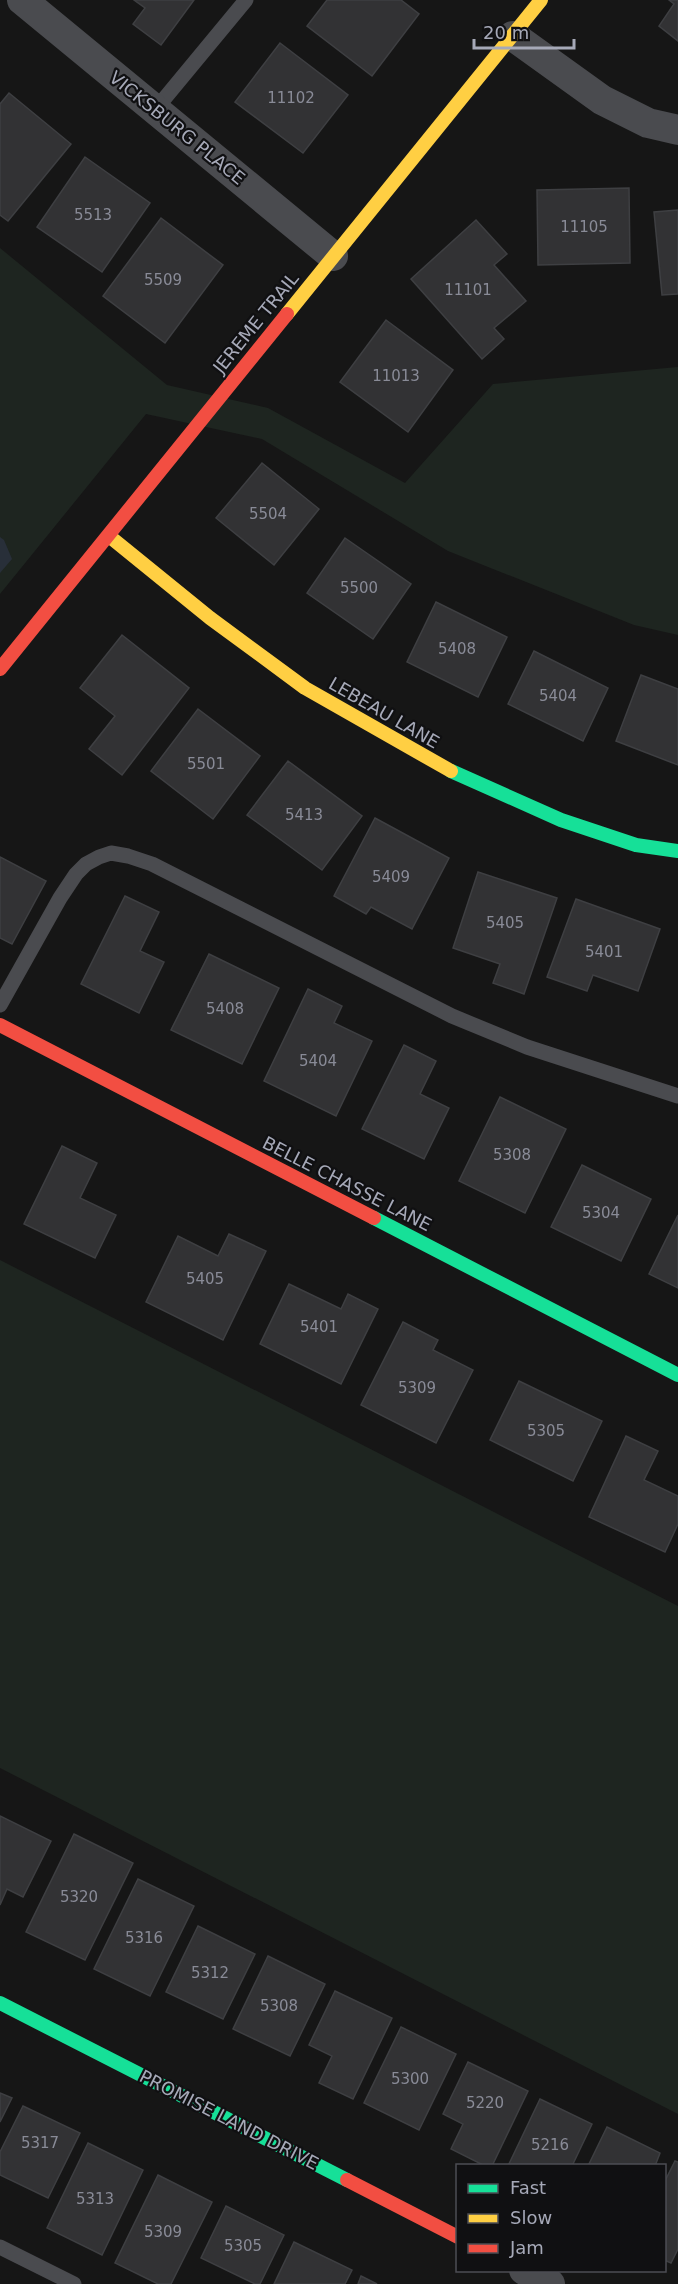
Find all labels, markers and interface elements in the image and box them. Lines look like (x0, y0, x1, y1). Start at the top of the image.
scale bar (474, 12, 574, 50)
text: 20 m (483, 22, 529, 43)
street label: VICKSBURG PLACE (105, 66, 249, 189)
house number: 11102 (267, 89, 315, 107)
house number: 5513 (74, 206, 112, 224)
house number: 11105 (560, 218, 608, 236)
street label: JEREME TRAIL (208, 268, 303, 378)
house number: 5509 (144, 271, 182, 289)
house number: 11101 (444, 281, 492, 299)
house number: 11013 (372, 367, 420, 385)
house number: 5504 (249, 505, 287, 523)
house number: 5500 (340, 579, 378, 597)
house number: 5408 (438, 640, 476, 658)
street label: LEBEAU LANE (325, 672, 443, 753)
house number: 5404 (539, 687, 577, 705)
house number: 5501 (187, 755, 225, 773)
house number: 5413 (285, 806, 323, 824)
house number: 5409 (372, 868, 410, 886)
house number: 5405 (486, 914, 524, 932)
house number: 5401 (585, 943, 623, 961)
house number: 5408 (206, 1000, 244, 1018)
house number: 5404 (299, 1052, 337, 1070)
street label: BELLE CHASSE LANE (259, 1132, 435, 1235)
house number: 5308 (493, 1146, 531, 1164)
house number: 5304 (582, 1204, 620, 1222)
house number: 5405 (186, 1270, 224, 1288)
house number: 5401 (300, 1318, 338, 1336)
house number: 5309 (398, 1379, 436, 1397)
house number: 5305 (527, 1422, 565, 1440)
house number: 5320 (60, 1888, 98, 1906)
house number: 5316 (125, 1929, 163, 1947)
house number: 5312 (191, 1964, 229, 1982)
house number: 5308 (260, 1997, 298, 2015)
street label: PROMISE LAND DRIVE (136, 2065, 322, 2174)
house number: 5300 (391, 2070, 429, 2088)
house number: 5220 (466, 2094, 504, 2112)
house number: 5317 (21, 2134, 59, 2152)
house number: 5216 (531, 2136, 569, 2154)
legend (456, 2164, 666, 2272)
text: Fast (510, 2177, 546, 2198)
house number: 5313 (76, 2190, 114, 2208)
text: Slow (510, 2207, 552, 2228)
house number: 5309 (144, 2223, 182, 2241)
house number: 5305 (224, 2237, 262, 2255)
text: Jam (509, 2237, 544, 2258)

